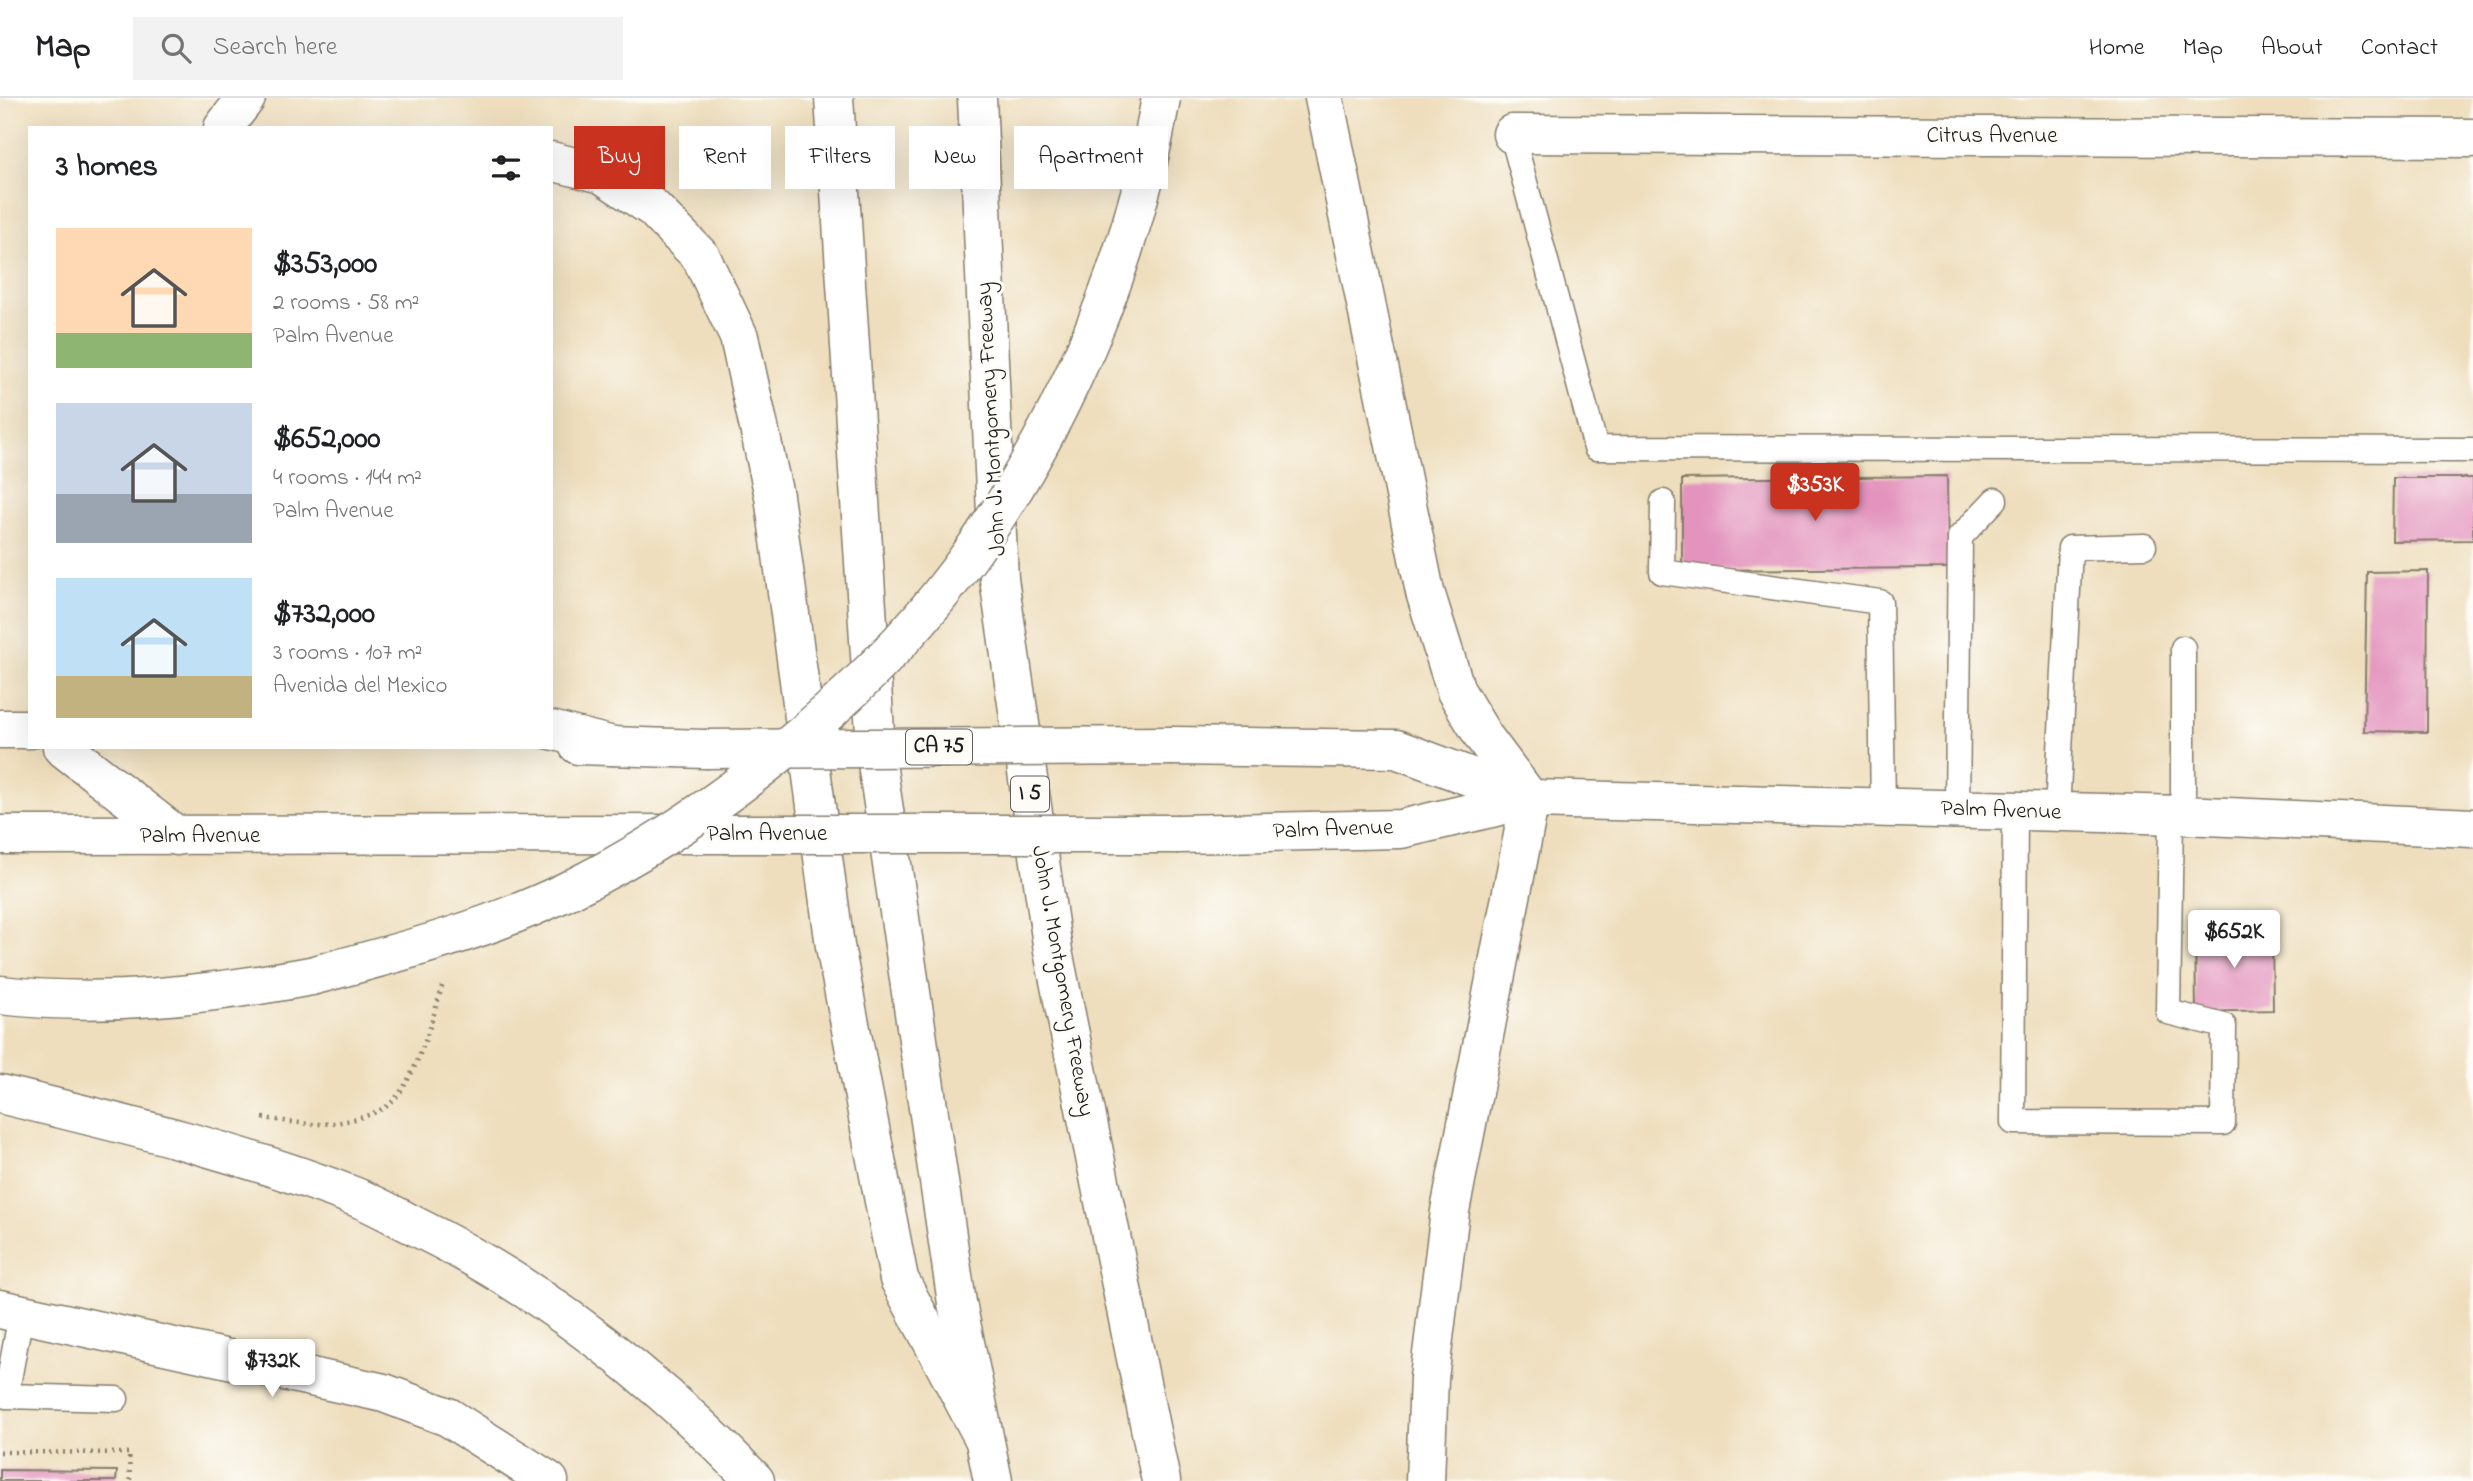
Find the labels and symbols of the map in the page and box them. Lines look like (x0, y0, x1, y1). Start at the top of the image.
street label: Citrus Avenue (1927, 120, 2058, 153)
street label: John J. Montgomery Freeway (968, 281, 1018, 557)
pin: $353K (1766, 464, 1864, 523)
road number: CA 75 (906, 730, 972, 764)
road number: I 5 (1011, 776, 1049, 812)
street label: Palm Avenue (1940, 792, 2063, 830)
street label: Palm Avenue (1272, 811, 1395, 849)
street label: Palm Avenue (707, 818, 828, 851)
street label: Palm Avenue (140, 820, 261, 853)
street label: John J. Montgomery Freeway (1020, 843, 1102, 1119)
pin: $652K (2185, 910, 2283, 970)
pin: $732K (223, 1340, 321, 1399)

